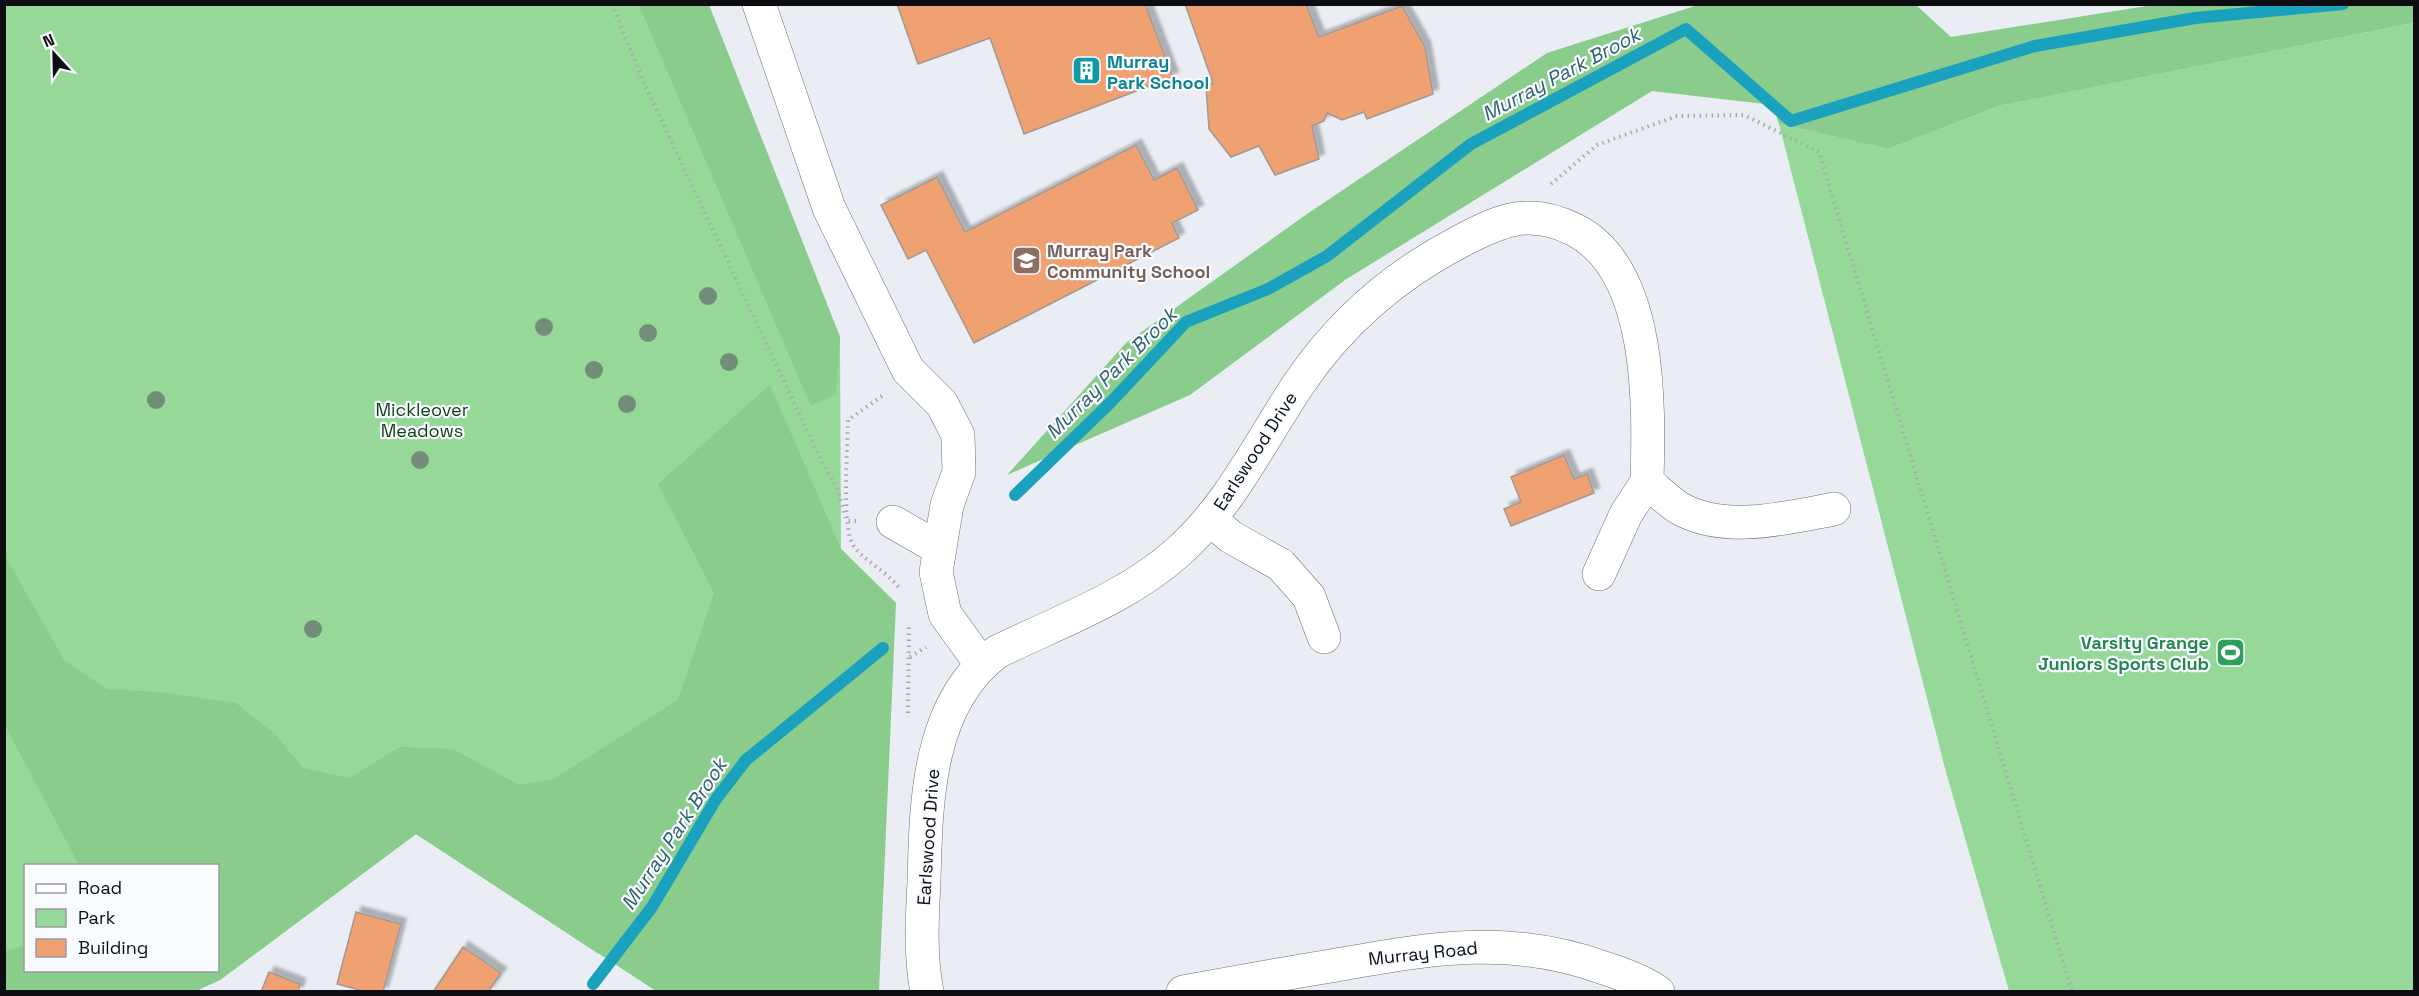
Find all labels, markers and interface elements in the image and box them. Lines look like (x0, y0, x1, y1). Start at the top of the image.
water label: Murray Park Brook (1477, 20, 1647, 127)
north arrow (24, 24, 84, 84)
text: N (40, 29, 57, 52)
place label: Murray Park School (1107, 50, 1209, 94)
building icon: Murray Park School (1070, 55, 1102, 87)
place label: Murray Park Community School (1047, 239, 1210, 283)
school or university icon: Murray Park Community School (1010, 244, 1042, 276)
water label: Murray Park Brook (1040, 300, 1184, 444)
street label: Earlswood Drive (1208, 387, 1302, 515)
park label: Mickleover Meadows (375, 398, 469, 442)
place label: Varsity Grange Juniors Sports Club (2038, 631, 2209, 675)
sports icon: Varsity Grange Juniors Sports Club (2214, 636, 2246, 668)
water label: Murray Park Brook (615, 751, 734, 915)
street label: Earlswood Drive (912, 768, 944, 906)
legend (24, 864, 219, 972)
text: Road (78, 876, 122, 899)
text: Park (78, 906, 116, 929)
text: Building (78, 936, 148, 959)
street label: Murray Road (1367, 936, 1479, 970)

